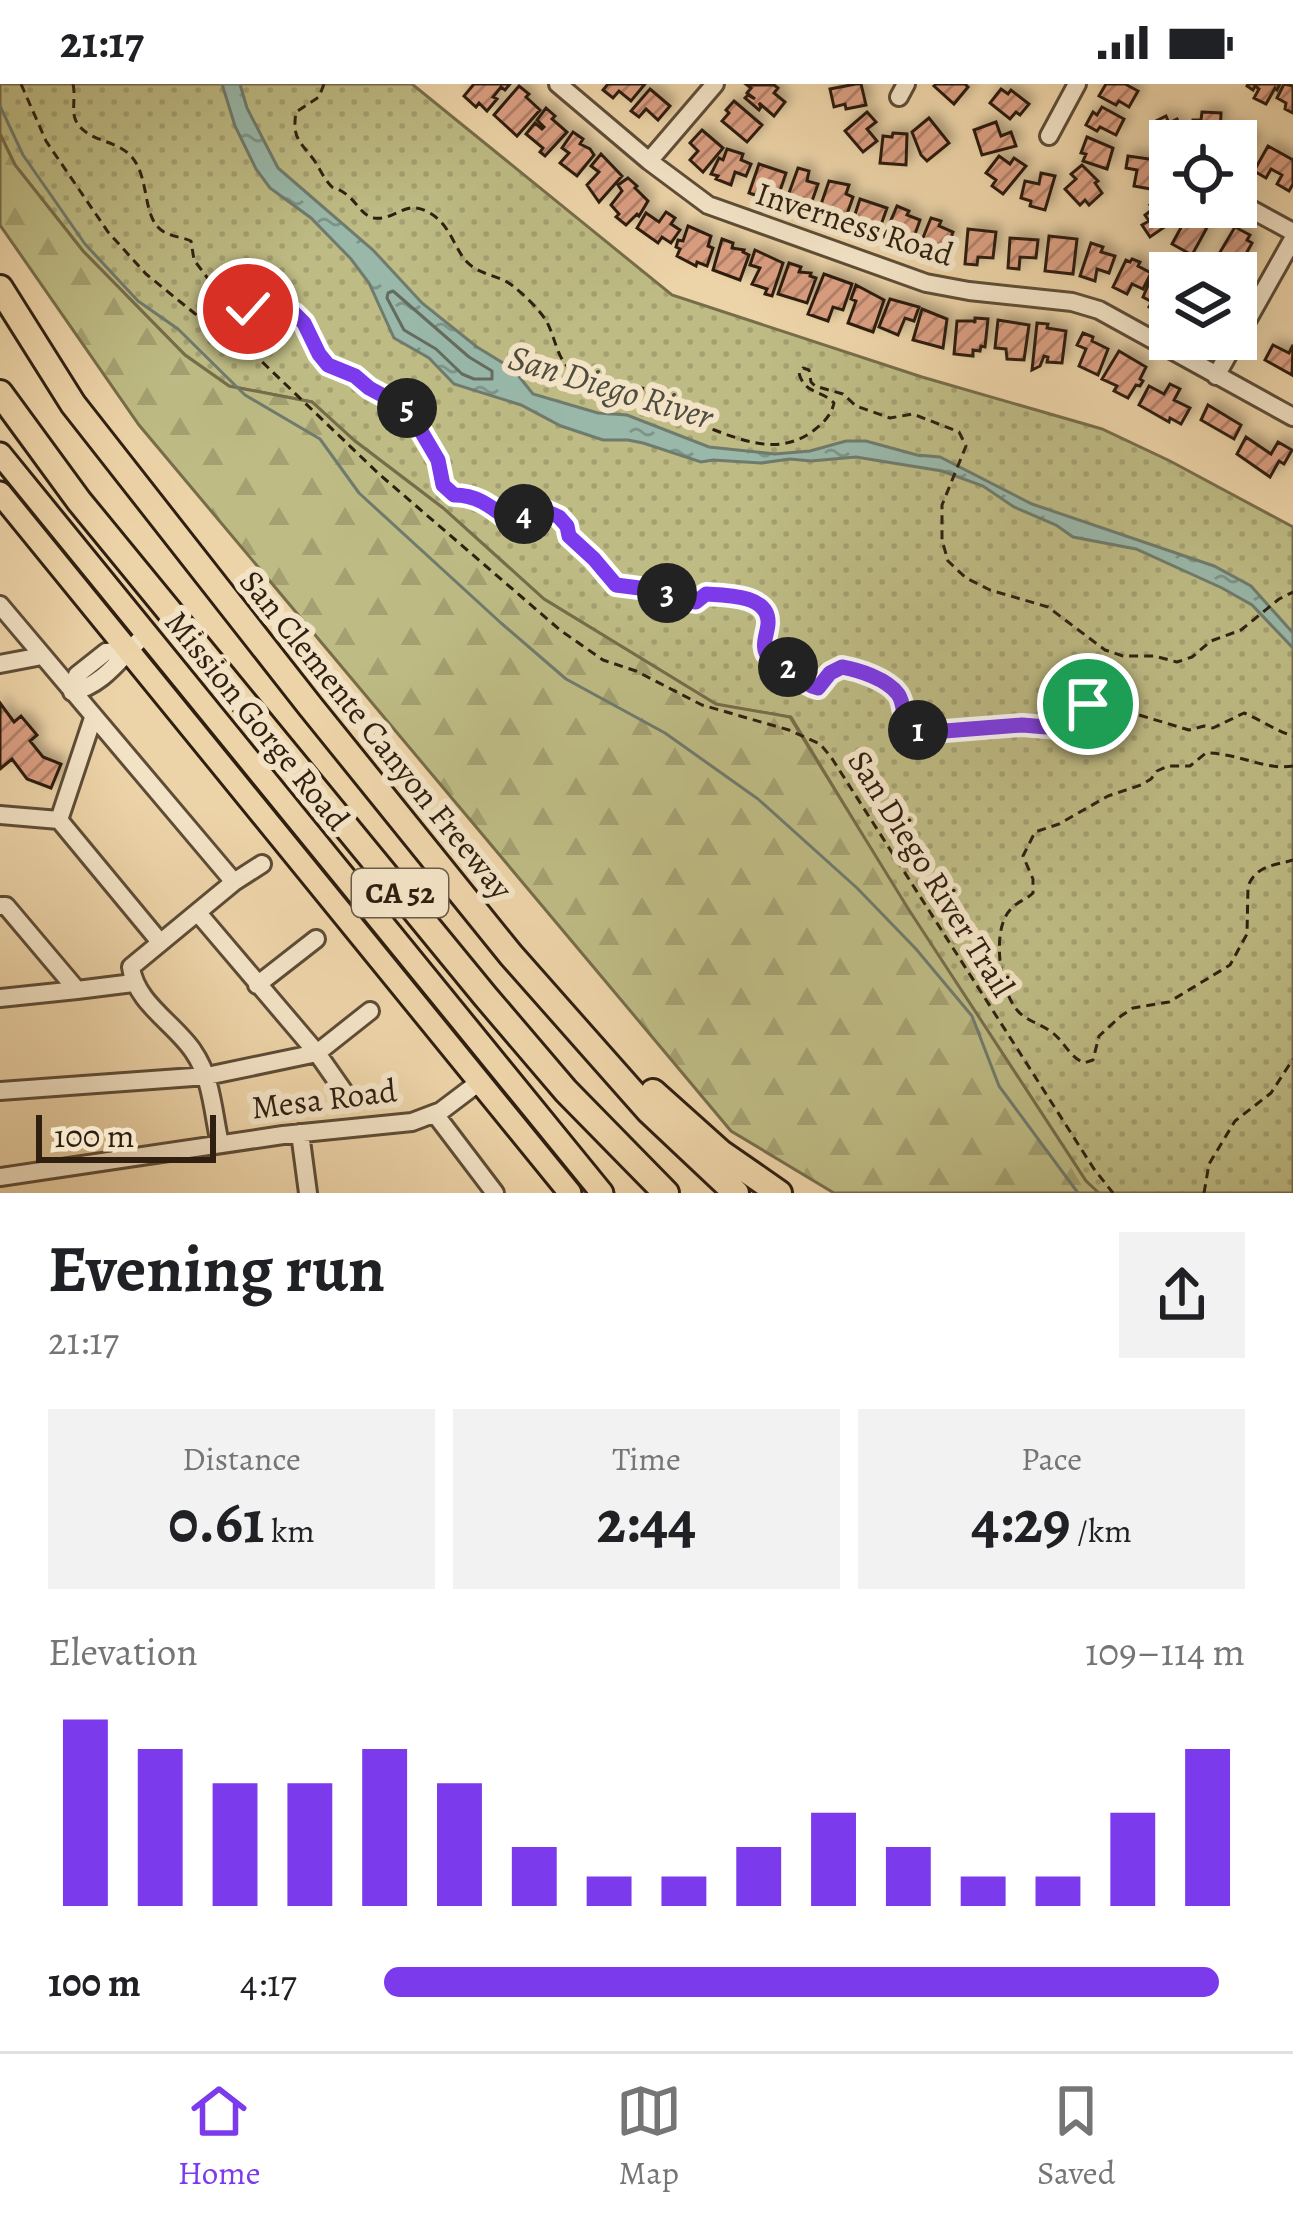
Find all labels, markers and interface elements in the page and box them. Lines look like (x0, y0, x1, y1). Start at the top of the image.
text: 21:17 (60, 11, 144, 73)
map controls (1149, 120, 1257, 360)
button: locate (1149, 120, 1257, 228)
street label: Inverness Road (750, 170, 960, 277)
button: layers (1149, 252, 1257, 360)
pin (197, 258, 299, 360)
icon: check (215, 276, 281, 342)
water label: San Diego River (503, 332, 721, 441)
pin: 5 (377, 378, 437, 438)
text: 5 (400, 385, 414, 430)
pin: 4 (494, 484, 554, 544)
text: 4 (516, 491, 532, 536)
street label: San Clemente Canyon Freeway (230, 560, 524, 909)
pin: 3 (637, 563, 697, 623)
text: 3 (660, 570, 674, 615)
street label: Mission Gorge Road (155, 601, 360, 840)
pin: 2 (758, 637, 818, 697)
text: 2 (780, 644, 796, 689)
pin (1037, 653, 1139, 755)
icon: arrive (1055, 671, 1121, 737)
pin: 1 (888, 700, 948, 760)
text: 1 (912, 707, 924, 752)
street label: San Diego River Trail (838, 742, 1026, 1005)
road number: CA 52 (352, 869, 448, 917)
street label: Mesa Road (249, 1067, 400, 1130)
scale bar (36, 1109, 216, 1162)
text: 100 m (54, 1113, 134, 1158)
text: Evening run (48, 1224, 385, 1314)
button: share (1119, 1232, 1245, 1358)
text: 21:17 (48, 1314, 119, 1367)
text: Distance (182, 1436, 301, 1481)
text: Time (612, 1436, 681, 1481)
text: Pace (1021, 1436, 1082, 1481)
text: 0.61 (168, 1481, 264, 1563)
text: 2:44 (597, 1481, 696, 1563)
text: 4:29 (971, 1481, 1071, 1563)
text: km (264, 1508, 315, 1553)
text: /km (1071, 1508, 1132, 1553)
text: Elevation (48, 1625, 198, 1678)
text: 109–114 m (1085, 1625, 1245, 1678)
text: 100 m (48, 1956, 141, 2009)
text: 4:17 (240, 1956, 297, 2009)
tab: Home (178, 2078, 261, 2195)
tab: Map (616, 2078, 682, 2195)
tab: Saved (1037, 2078, 1115, 2195)

